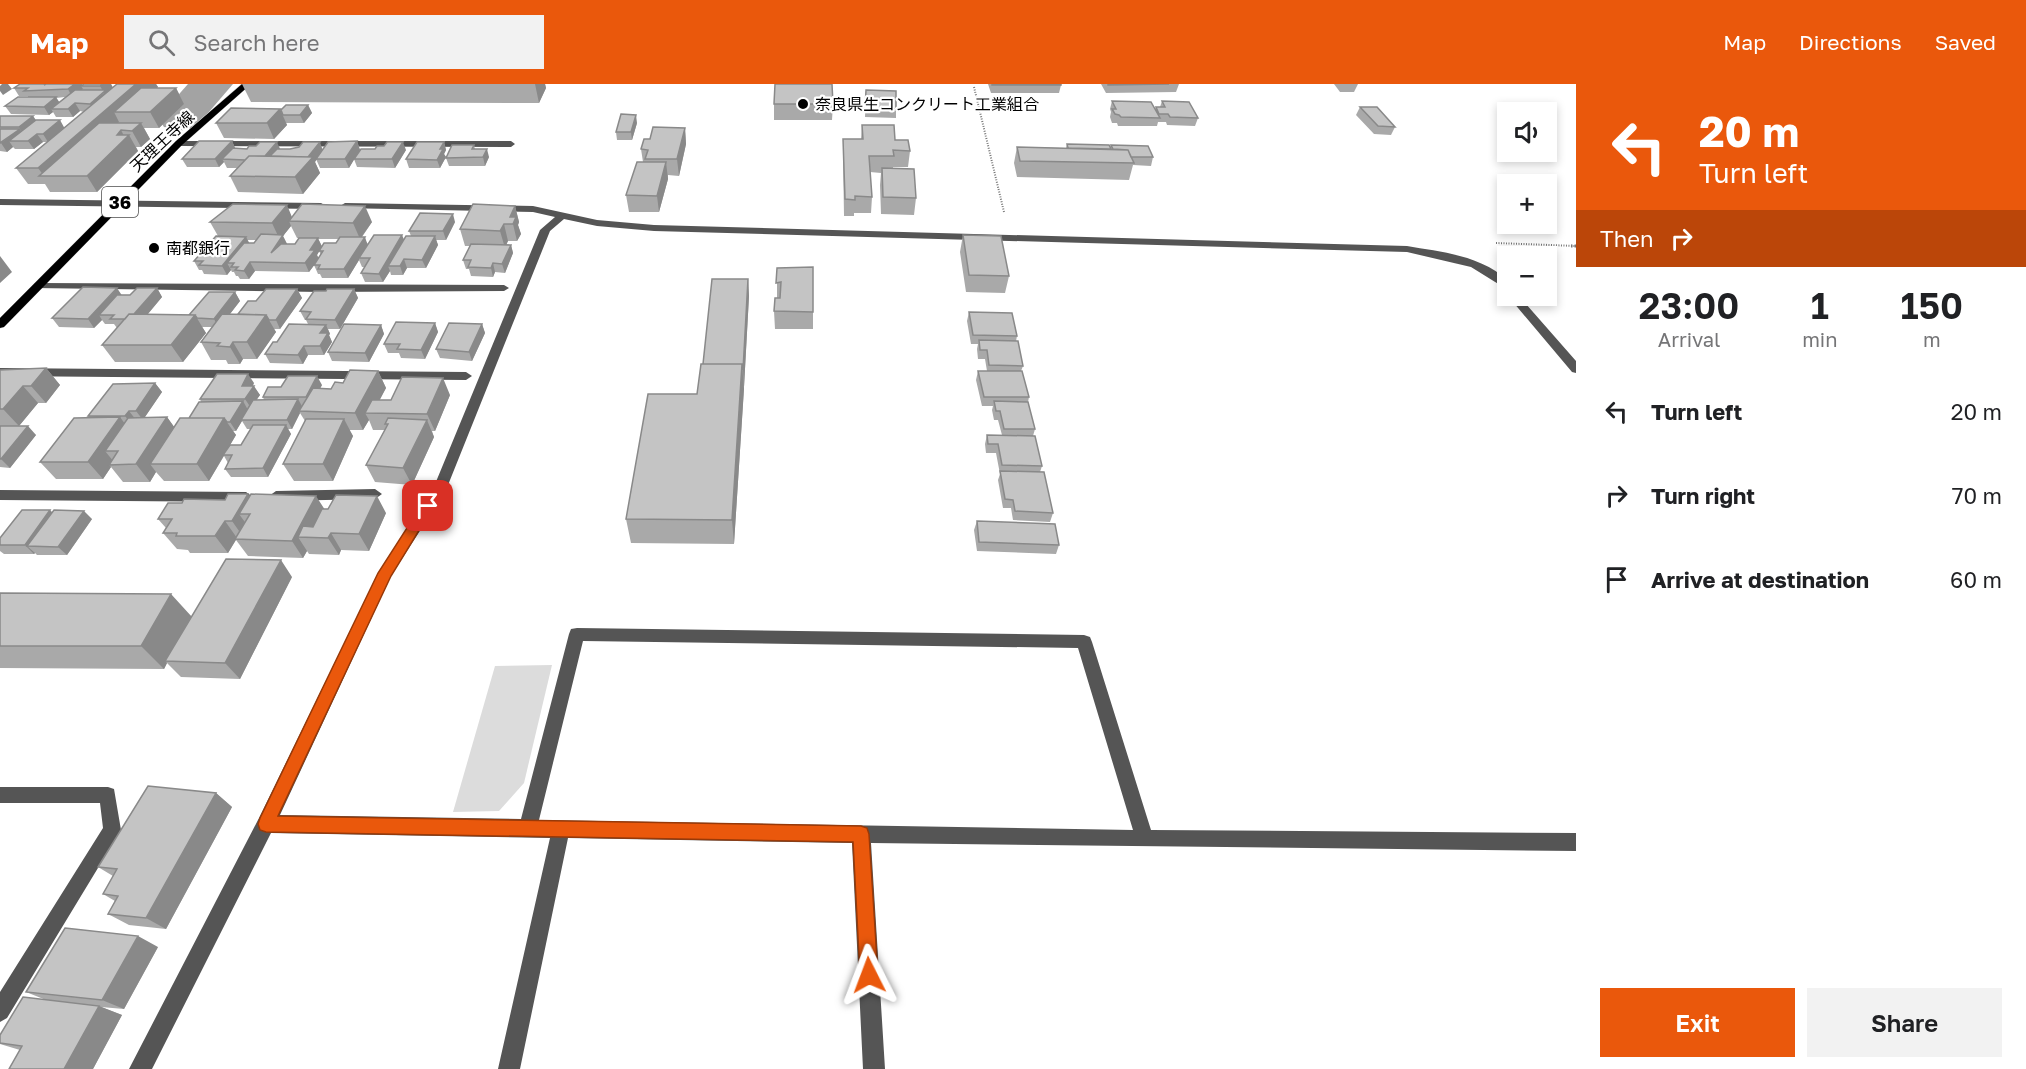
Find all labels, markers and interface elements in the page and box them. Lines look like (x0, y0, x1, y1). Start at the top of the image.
search box (124, 15, 544, 69)
text: Map (30, 26, 88, 59)
icon: search (145, 26, 178, 59)
text: Search here (193, 29, 319, 56)
text: Map (1723, 29, 1766, 55)
text: Directions (1799, 29, 1902, 55)
text: Saved (1935, 29, 1996, 55)
place label: 奈良県生コンクリート工業組合 (815, 94, 1039, 114)
marker: 奈良県生コンクリート工業組合 (796, 97, 810, 111)
map controls (1497, 102, 1557, 306)
button: sound (1497, 102, 1557, 162)
street label: 天理王寺線 (126, 106, 198, 176)
text: 20 m (1699, 106, 1799, 156)
icon: left (1600, 108, 1678, 186)
text: Turn left (1699, 157, 1808, 189)
button: + (1497, 174, 1557, 234)
road number: 36 (102, 187, 138, 217)
icon: right (1665, 222, 1698, 255)
text: Then (1600, 225, 1653, 252)
place label: 南都銀行 (166, 238, 230, 258)
marker: 南都銀行 (147, 241, 161, 255)
button: − (1497, 246, 1557, 306)
text: 23:00 (1639, 284, 1739, 327)
text: 1 (1811, 284, 1829, 327)
text: 150 (1900, 284, 1963, 327)
text: Arrival (1658, 327, 1720, 351)
text: min (1802, 327, 1838, 351)
text: m (1923, 327, 1941, 351)
icon: left (1600, 395, 1633, 428)
text: Turn left (1651, 398, 1742, 425)
text: 20 m (1951, 398, 2002, 425)
icon: right (1600, 479, 1633, 512)
pin (402, 480, 453, 531)
text: Turn right (1651, 482, 1755, 509)
text: 70 m (1952, 482, 2002, 509)
icon: arrive (411, 489, 444, 522)
icon: arrive (1600, 563, 1633, 596)
text: Arrive at destination (1651, 566, 1869, 593)
text: 60 m (1950, 566, 2002, 593)
position arrow (837, 943, 901, 1007)
button: Exit (1600, 988, 1795, 1057)
button: Share (1807, 988, 2002, 1057)

